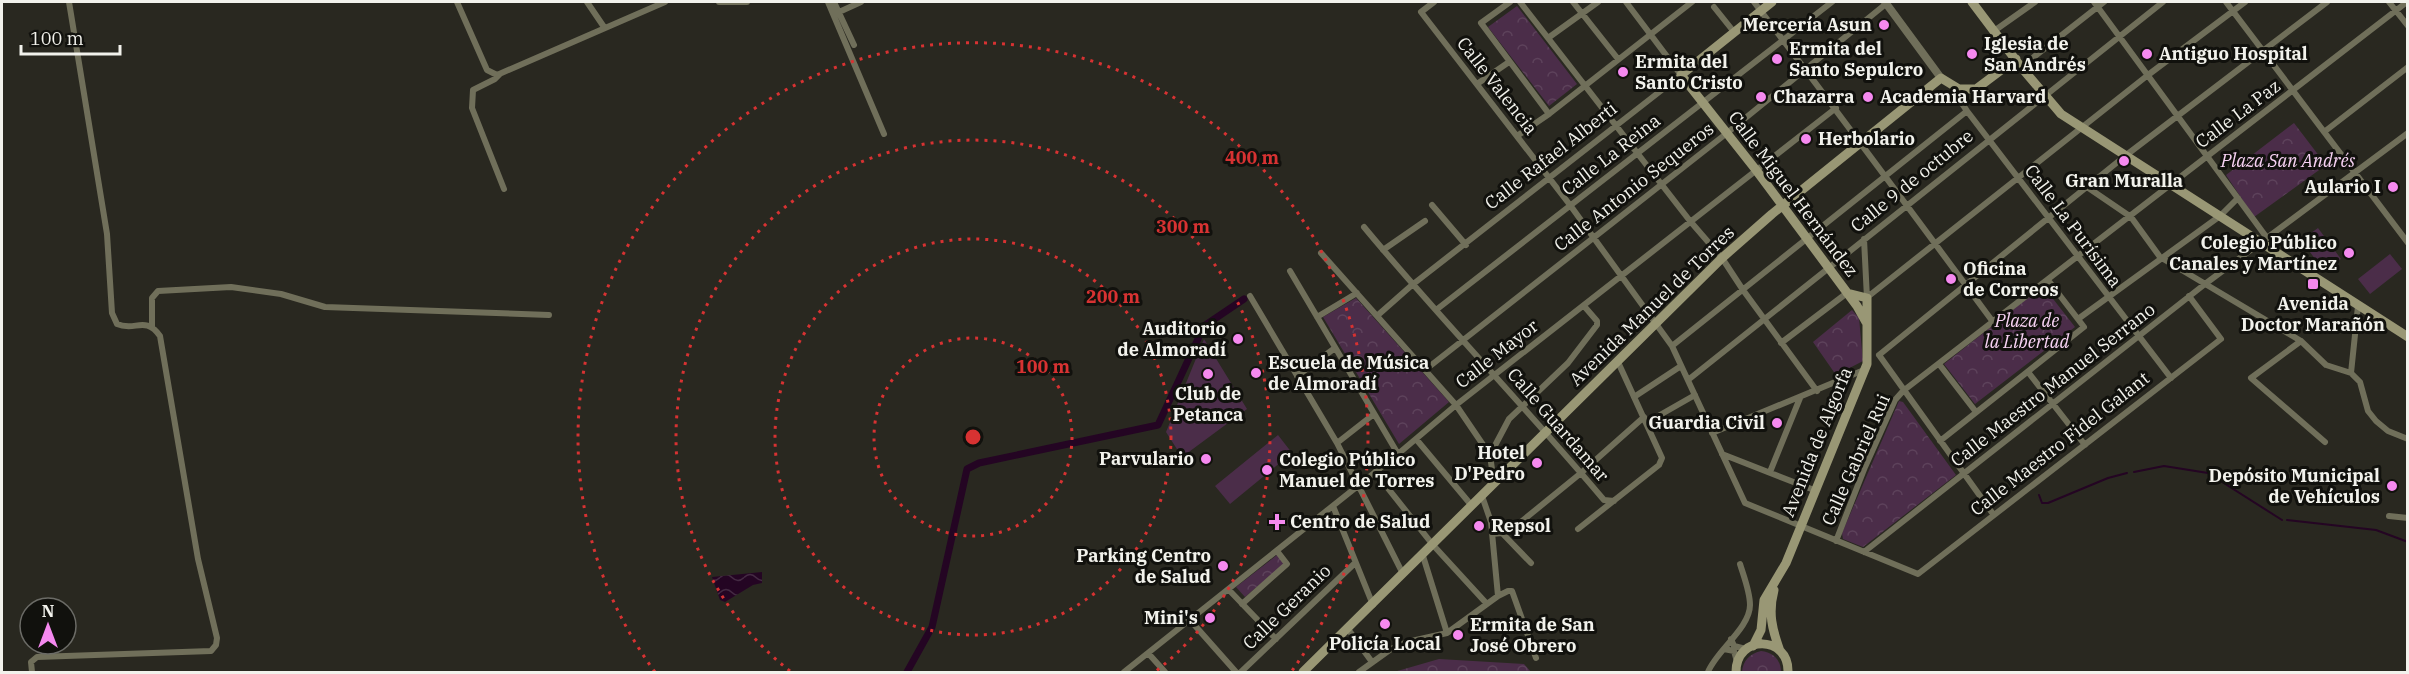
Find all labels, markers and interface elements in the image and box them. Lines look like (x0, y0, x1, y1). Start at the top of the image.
place label: Mercería Asun (1742, 13, 1872, 36)
scale bar (21, 18, 120, 56)
marker: Mercería Asun (1877, 18, 1891, 32)
text: 100 m (30, 27, 84, 50)
street label: Calle Valencia (1452, 32, 1543, 139)
place label: Iglesia de San Andrés (1984, 32, 2086, 76)
place label: Ermita del Santo Sepulcro (1789, 37, 1923, 81)
place label: Antiguo Hospital (2159, 42, 2308, 65)
marker: Iglesia de San Andrés (1965, 47, 1979, 61)
marker: Antiguo Hospital (2140, 47, 2154, 61)
place label: Ermita del Santo Cristo (1635, 50, 1743, 94)
marker: Ermita del Santo Sepulcro (1770, 52, 1784, 66)
marker: Ermita del Santo Cristo (1616, 65, 1630, 79)
street label: Calle La Paz (2191, 74, 2285, 153)
place label: Chazarra (1773, 85, 1855, 108)
place label: Academia Harvard (1880, 85, 2046, 108)
marker: Chazarra (1754, 90, 1768, 104)
marker: Academia Harvard (1861, 90, 1875, 104)
street label: Calle Rafael Alberti (1480, 97, 1622, 214)
street label: Calle Miguel Hernández (1724, 106, 1863, 281)
street label: Calle La Reina (1557, 109, 1665, 200)
street label: Calle Antonio Sequeros (1549, 117, 1718, 256)
street label: Calle 9 de octubre (1846, 124, 1978, 237)
place label: Herbolario (1818, 127, 1915, 150)
marker: Herbolario (1799, 132, 1813, 146)
text: 400 m (1225, 146, 1280, 169)
park label: Plaza San Andrés (2220, 149, 2356, 172)
marker: Gran Muralla (2117, 154, 2131, 168)
street label: Calle La Purísima (2020, 160, 2127, 292)
place label: Gran Muralla (2065, 169, 2183, 192)
place label: Aulario I (2305, 175, 2381, 198)
marker: Aulario I (2386, 180, 2400, 194)
text: 300 m (1156, 215, 1211, 238)
street label: Avenida Manuel de Torres (1564, 221, 1739, 391)
place label: Colegio Público Canales y Martínez (2169, 231, 2337, 275)
marker: Colegio Público Canales y Martínez (2342, 246, 2356, 260)
place label: Oficina de Correos (1963, 257, 2059, 301)
marker: Oficina de Correos (1944, 272, 1958, 286)
marker: Avenida Doctor Marañón (2306, 277, 2320, 291)
text: 200 m (1086, 285, 1141, 308)
place label: Avenida Doctor Marañón (2241, 292, 2385, 336)
street label: Calle Maestro Manuel Serrano (1946, 298, 2160, 472)
park label: Plaza de la Libertad (1985, 309, 2070, 353)
street label: Calle Mayor (1451, 314, 1543, 393)
place label: Auditorio de Almoradí (1117, 317, 1226, 361)
marker: Auditorio de Almoradí (1231, 332, 1245, 346)
place label: Escuela de Música de Almoradí (1268, 351, 1429, 395)
text: 100 m (1016, 355, 1071, 378)
street label: Calle Guardamar (1503, 363, 1614, 486)
street label: Avenida de Algorfa (1776, 363, 1857, 520)
marker: Escuela de Música de Almoradí (1249, 366, 1263, 380)
street label: Calle Maestro Fidel Galant (1965, 366, 2154, 521)
marker: Club de Petanca (1201, 367, 1215, 381)
place label: Club de Petanca (1173, 382, 1243, 426)
street label: Calle Gabriel Rui (1816, 390, 1895, 529)
place label: Guardia Civil (1648, 411, 1765, 434)
marker: Guardia Civil (1770, 416, 1784, 430)
centre of rings (963, 427, 983, 447)
place label: Hotel D'Pedro (1454, 441, 1525, 485)
place label: Parvulario (1099, 447, 1194, 470)
place label: Colegio Público Manuel de Torres (1279, 448, 1434, 492)
marker: Parvulario (1199, 452, 1213, 466)
marker: Hotel D'Pedro (1530, 456, 1544, 470)
marker: Colegio Público Manuel de Torres (1260, 463, 1274, 477)
place label: Depósito Municipal de Vehículos (2209, 464, 2380, 508)
marker: Depósito Municipal de Vehículos (2385, 479, 2399, 493)
place label: Centro de Salud (1290, 510, 1430, 533)
marker: Centro de Salud (1268, 513, 1286, 531)
place label: Repsol (1491, 514, 1551, 537)
marker: Repsol (1472, 519, 1486, 533)
place label: Parking Centro de Salud (1076, 544, 1211, 588)
marker: Parking Centro de Salud (1216, 559, 1230, 573)
street label: Calle Geranio (1238, 559, 1336, 654)
north arrow (18, 596, 78, 656)
text: N (42, 601, 54, 621)
place label: Mini's (1144, 606, 1198, 629)
marker: Mini's (1203, 611, 1217, 625)
place label: Ermita de San José Obrero (1470, 613, 1595, 657)
marker: Policía Local (1378, 617, 1392, 631)
marker: Ermita de San José Obrero (1451, 628, 1465, 642)
place label: Policía Local (1329, 632, 1441, 655)

